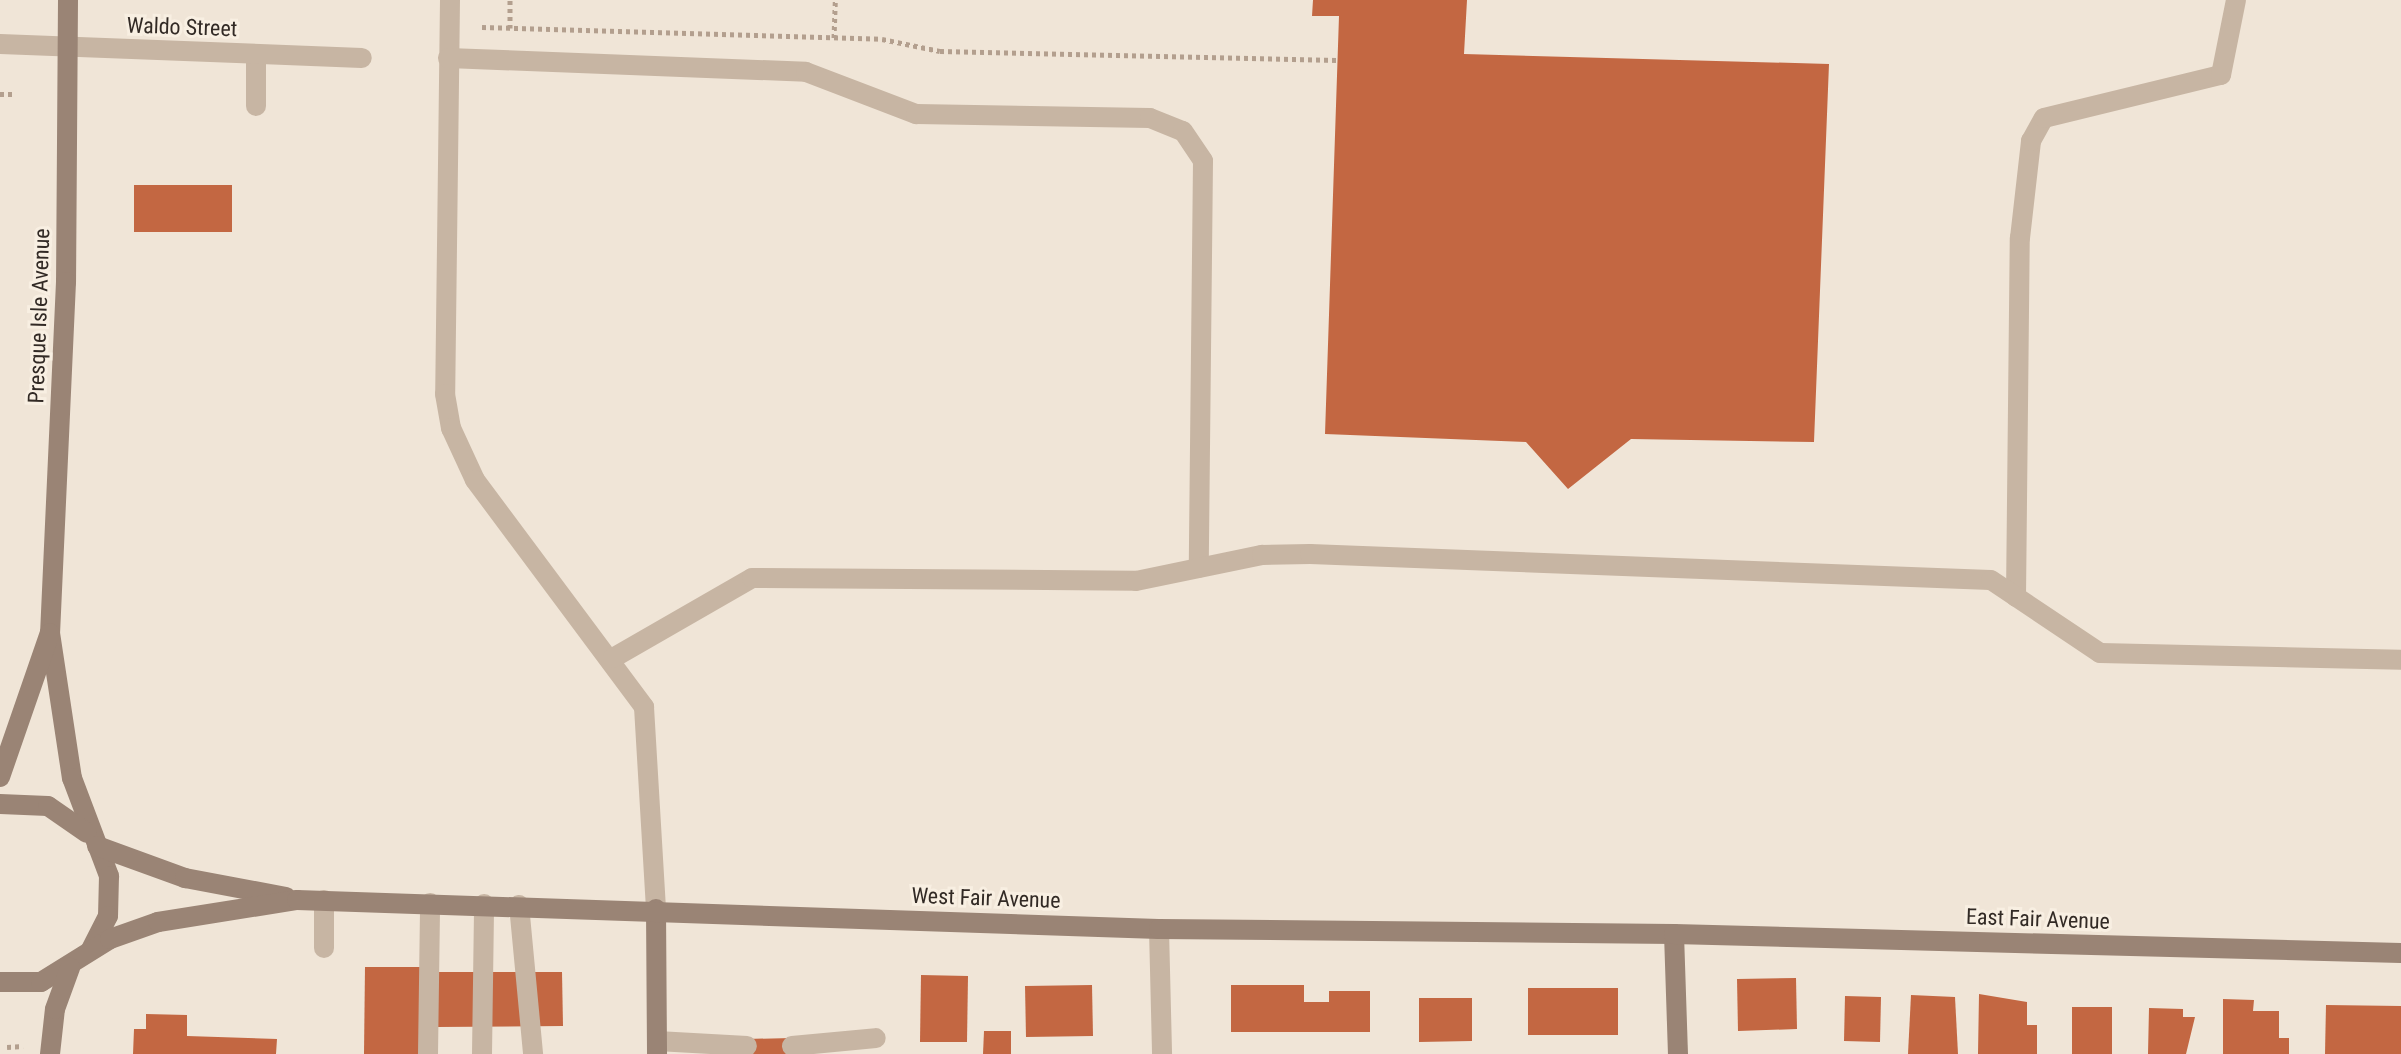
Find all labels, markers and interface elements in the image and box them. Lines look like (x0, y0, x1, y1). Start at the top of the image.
street label: Waldo Street (126, 12, 238, 42)
street label: Presque Isle Avenue (23, 228, 55, 404)
street label: West Fair Avenue (911, 882, 1061, 914)
street label: East Fair Avenue (1966, 903, 2110, 935)

